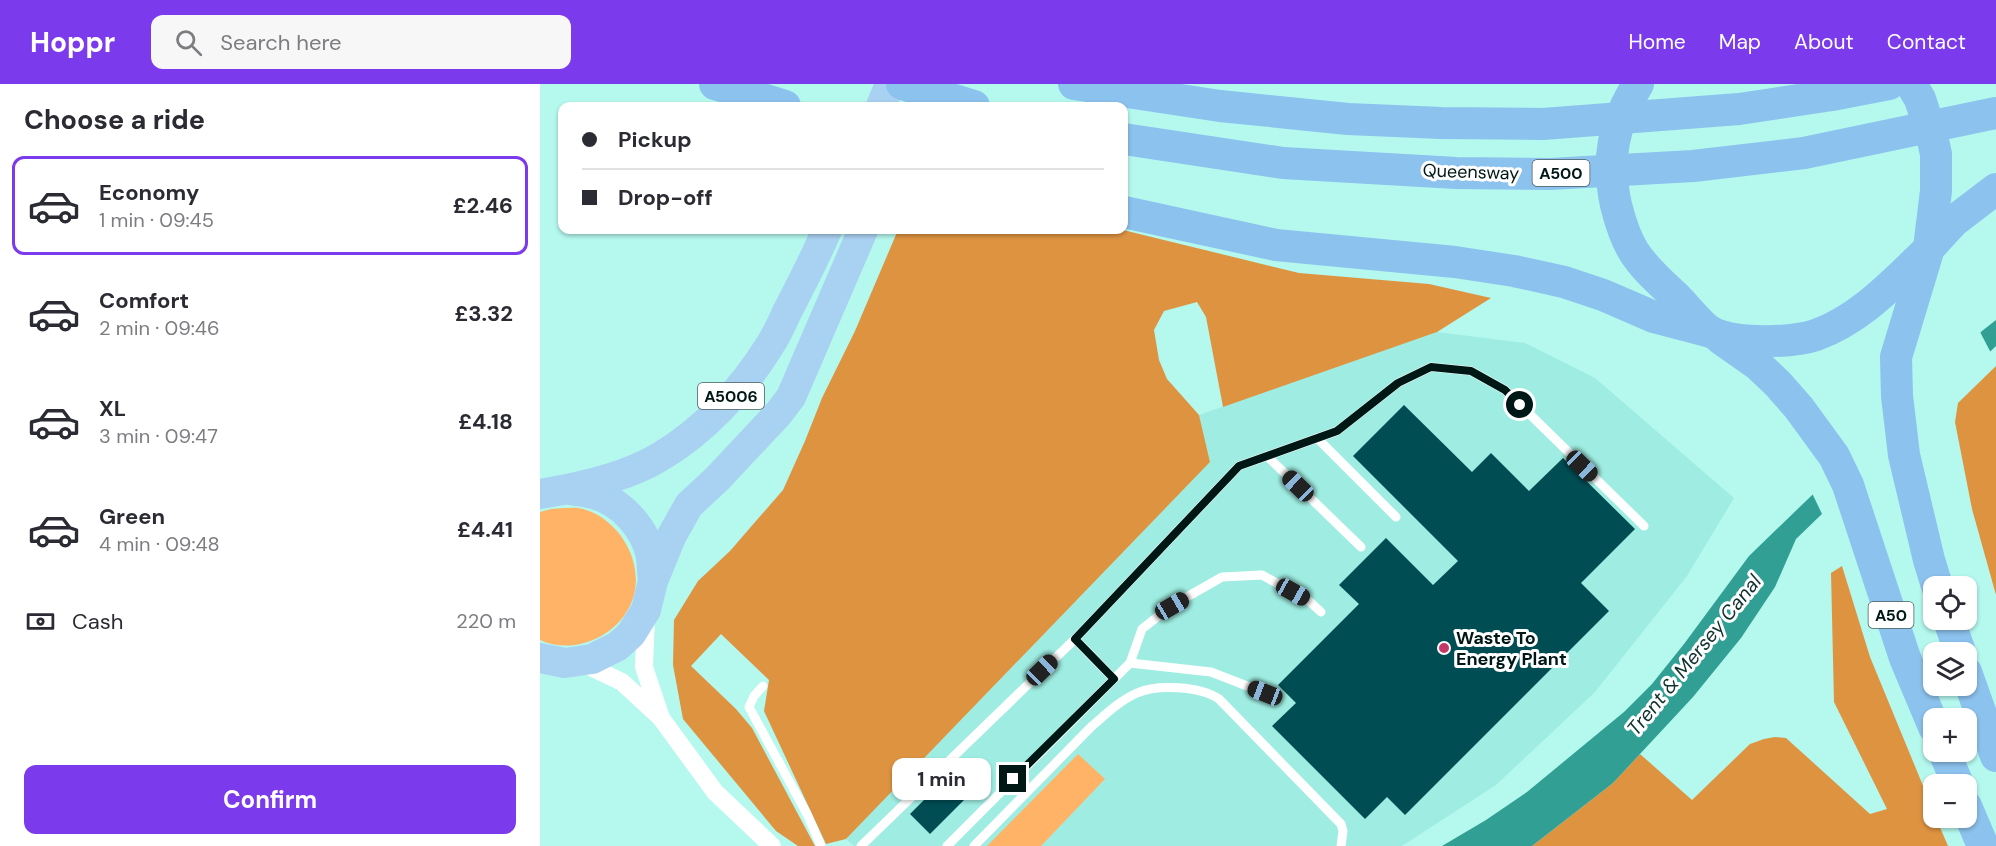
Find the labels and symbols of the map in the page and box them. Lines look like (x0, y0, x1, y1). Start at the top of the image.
street label: Queensway (1422, 158, 1520, 186)
road number: A500 (1532, 160, 1590, 186)
road number: A5006 (698, 383, 764, 409)
route start (1506, 391, 1533, 418)
car (1563, 447, 1601, 485)
car (1279, 467, 1317, 505)
water label: Trent & Mersey Canal (1621, 569, 1767, 741)
car (1273, 575, 1313, 609)
car (1152, 589, 1192, 623)
road number: A50 (1868, 602, 1914, 628)
place label: Waste To Energy Plant (1456, 626, 1567, 671)
marker: Waste To Energy Plant (1437, 641, 1451, 655)
car (1023, 651, 1061, 689)
car (1245, 678, 1285, 708)
callout: 1 min (893, 758, 992, 800)
route end (999, 765, 1026, 792)

